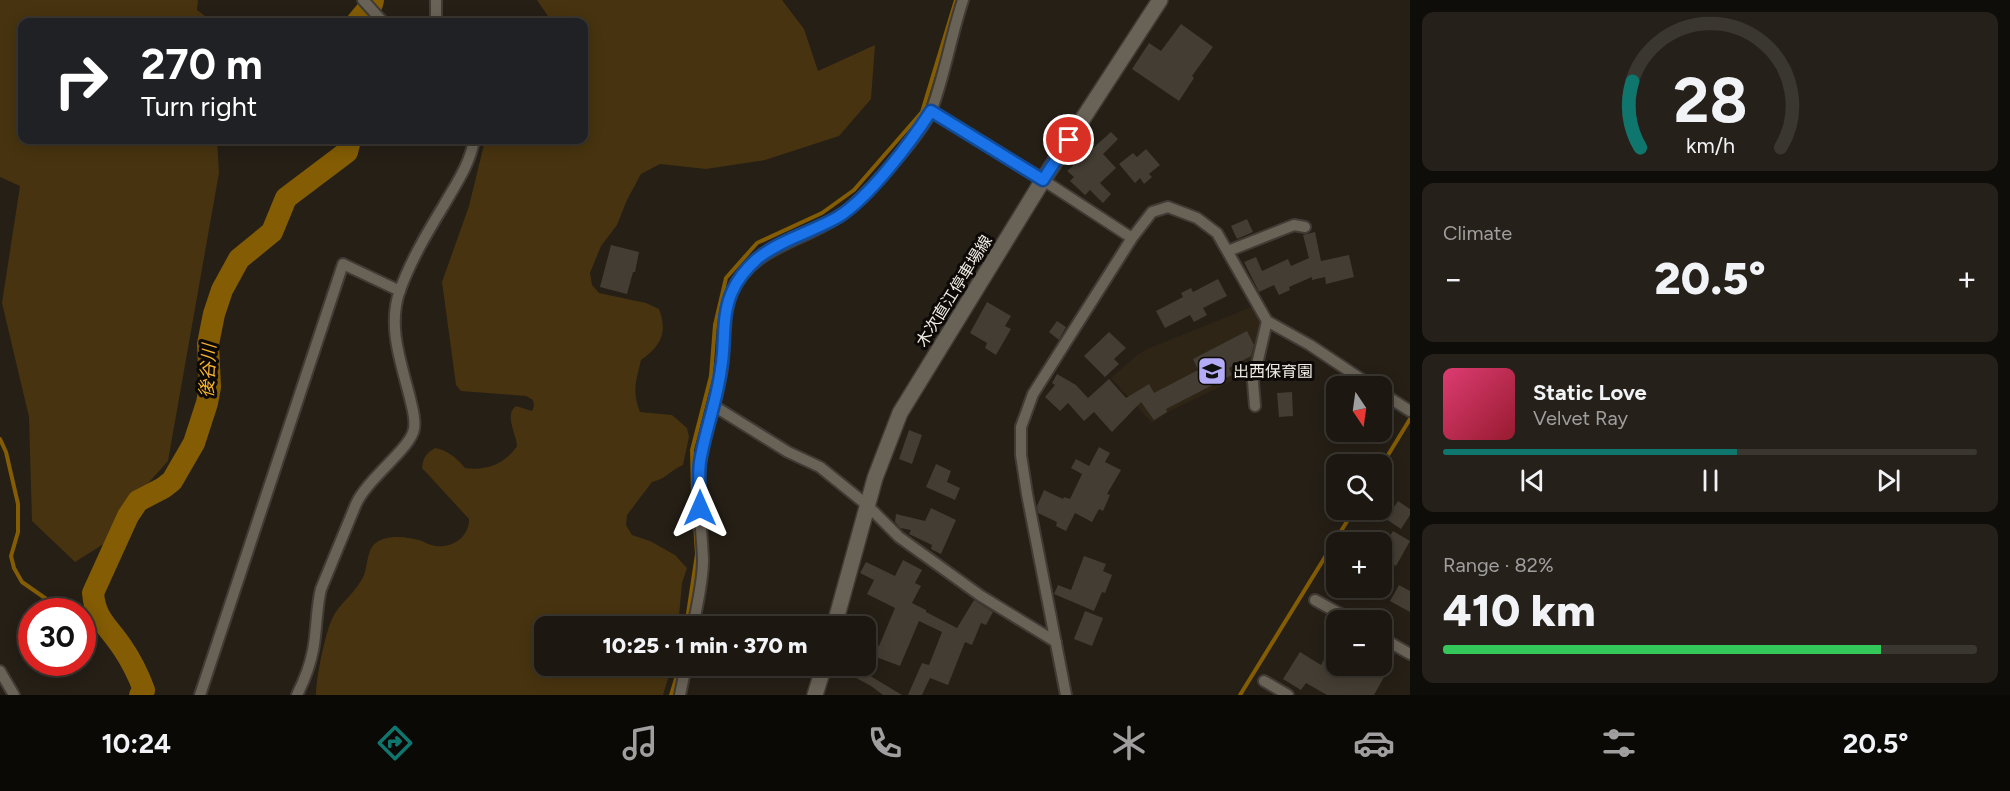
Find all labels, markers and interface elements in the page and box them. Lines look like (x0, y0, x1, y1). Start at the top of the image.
text: 270 m (141, 39, 263, 90)
icon: right (42, 42, 120, 120)
text: 28 (1673, 64, 1747, 139)
text: Turn right (141, 90, 257, 123)
pin (1043, 114, 1094, 165)
icon: arrive (1052, 123, 1085, 156)
text: km/h (1686, 134, 1734, 159)
text: Climate (1443, 221, 1512, 245)
street label: 木次直江停車場線 (912, 232, 996, 350)
text: 20.5° (1654, 251, 1766, 305)
text: − (1443, 259, 1464, 298)
text: + (1956, 259, 1977, 298)
water label: 後谷川 (196, 341, 221, 399)
school or university icon: 出西保育園 (1196, 355, 1228, 387)
place label: 出西保育園 (1233, 362, 1313, 381)
north arrow (1326, 376, 1392, 442)
map controls (1326, 376, 1392, 676)
text: Static Love (1533, 379, 1647, 406)
text: Velvet Ray (1533, 406, 1628, 430)
button: search (1326, 454, 1392, 520)
icon: previous (1516, 464, 1549, 497)
icon: pause (1694, 464, 1727, 497)
icon: next (1872, 464, 1905, 497)
position arrow (668, 476, 732, 540)
button: + (1326, 532, 1392, 598)
text: Range · 82% (1443, 553, 1554, 577)
text: 410 km (1443, 583, 1596, 637)
speed limit sign: 30 (18, 598, 96, 676)
button: − (1326, 610, 1392, 676)
text: 10:25 · 1 min · 370 m (603, 632, 808, 659)
icon: directions (374, 722, 416, 764)
icon: music (619, 722, 661, 764)
icon: phone (864, 722, 906, 764)
icon: climate (1108, 722, 1150, 764)
icon: car (1353, 722, 1395, 764)
icon: filters (1598, 722, 1640, 764)
text: 10:24 (101, 727, 171, 760)
text: 20.5° (1843, 727, 1909, 760)

